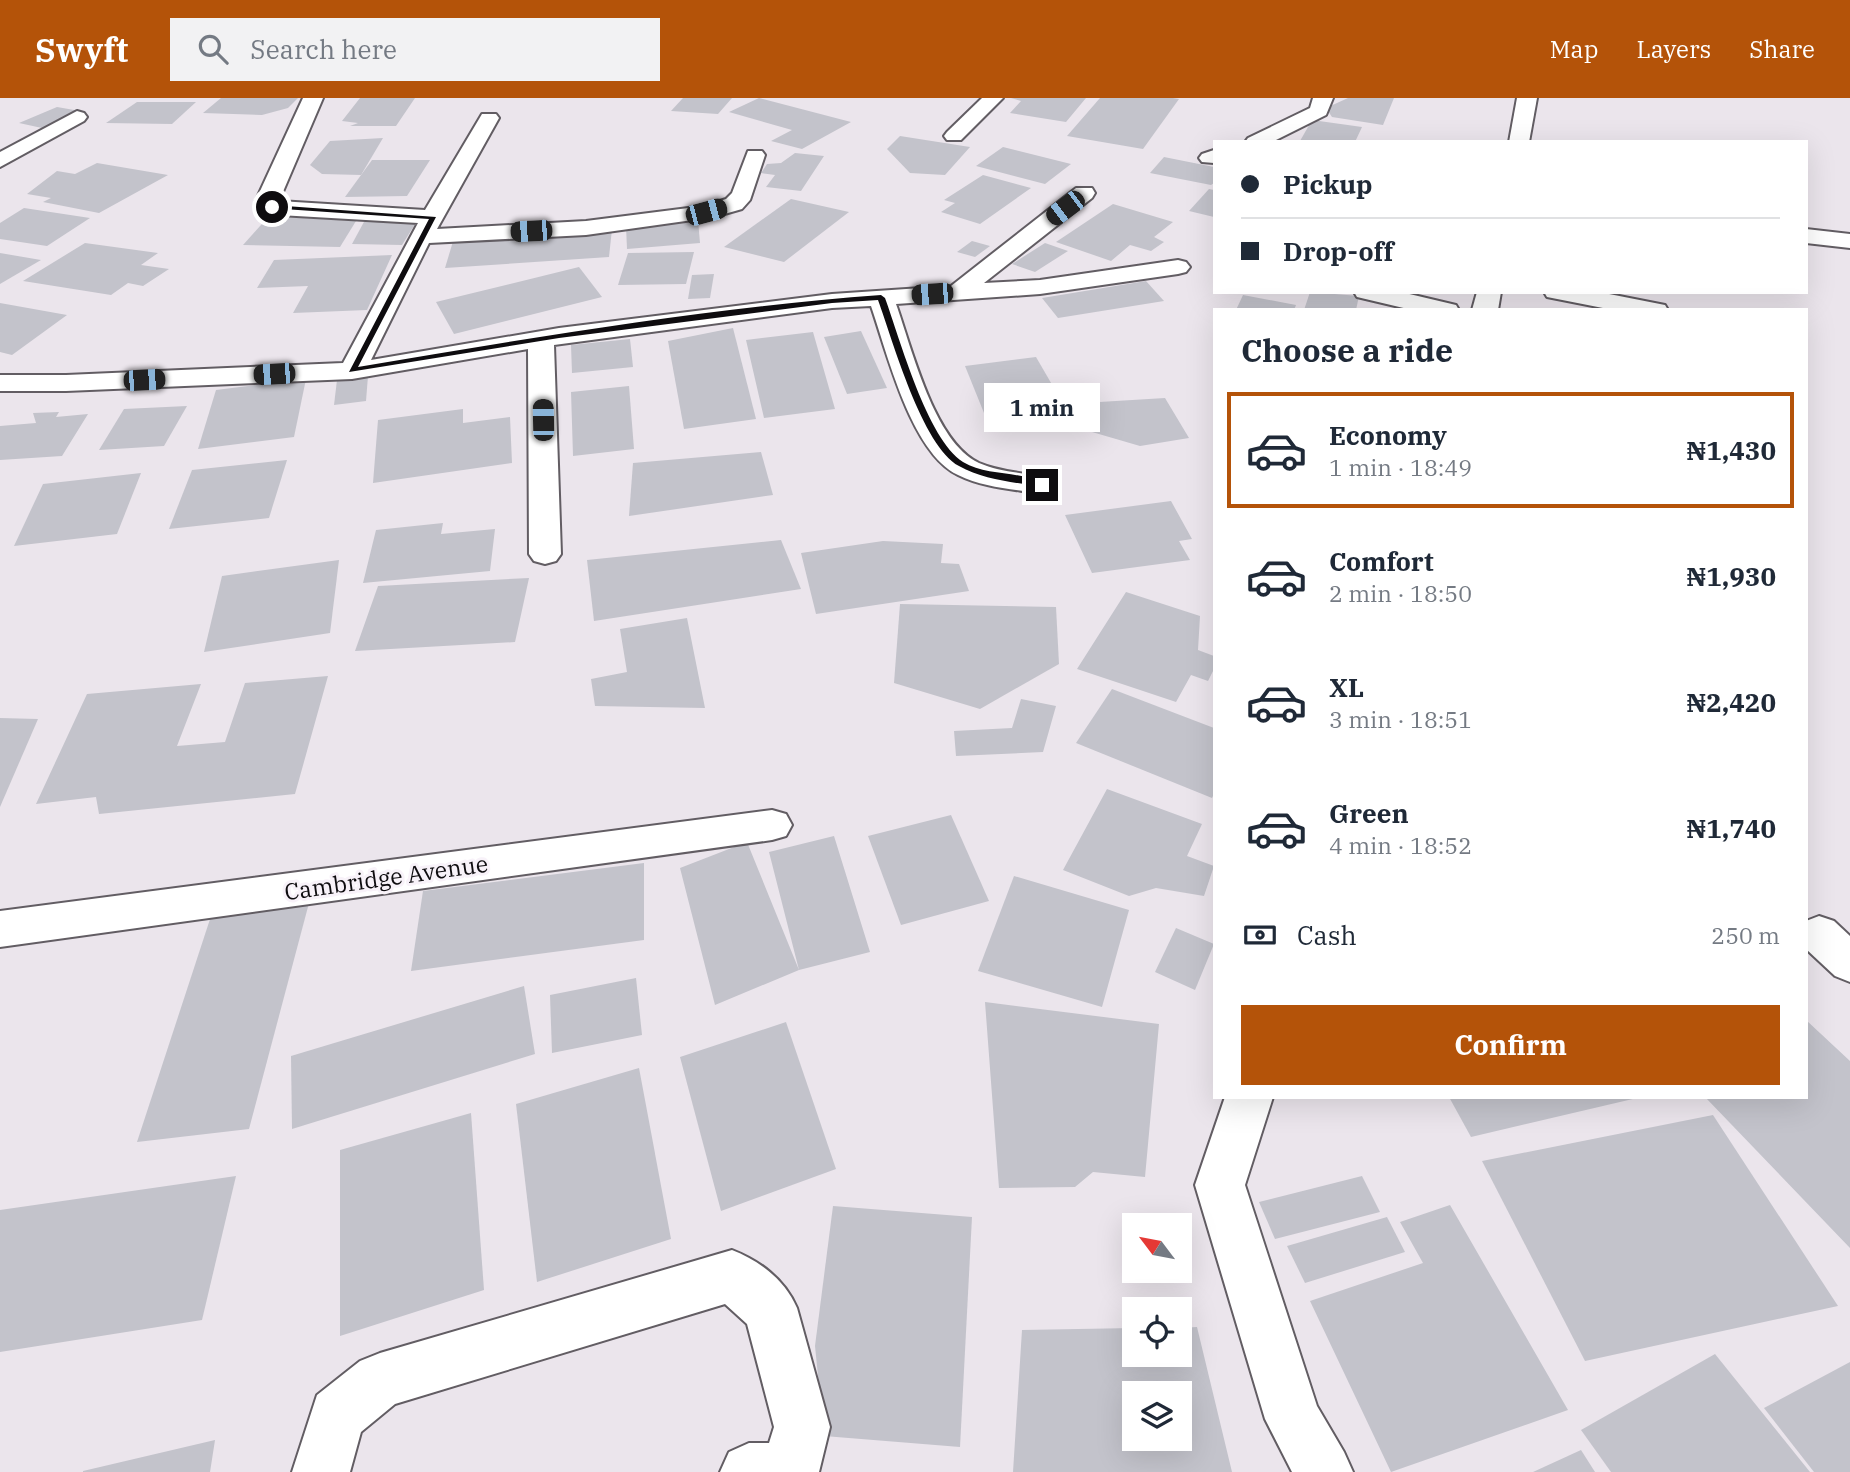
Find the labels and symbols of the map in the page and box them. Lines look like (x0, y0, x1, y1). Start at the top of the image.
car (1042, 187, 1089, 229)
route start (256, 191, 288, 223)
car (683, 196, 730, 228)
car (510, 219, 553, 243)
car (911, 282, 954, 306)
car (253, 362, 296, 386)
car (123, 368, 166, 392)
callout: 1 min (984, 384, 1100, 432)
car (533, 399, 554, 441)
route end (1026, 469, 1058, 501)
street label: Cambridge Avenue (282, 848, 490, 906)
north arrow (1122, 1213, 1192, 1283)

